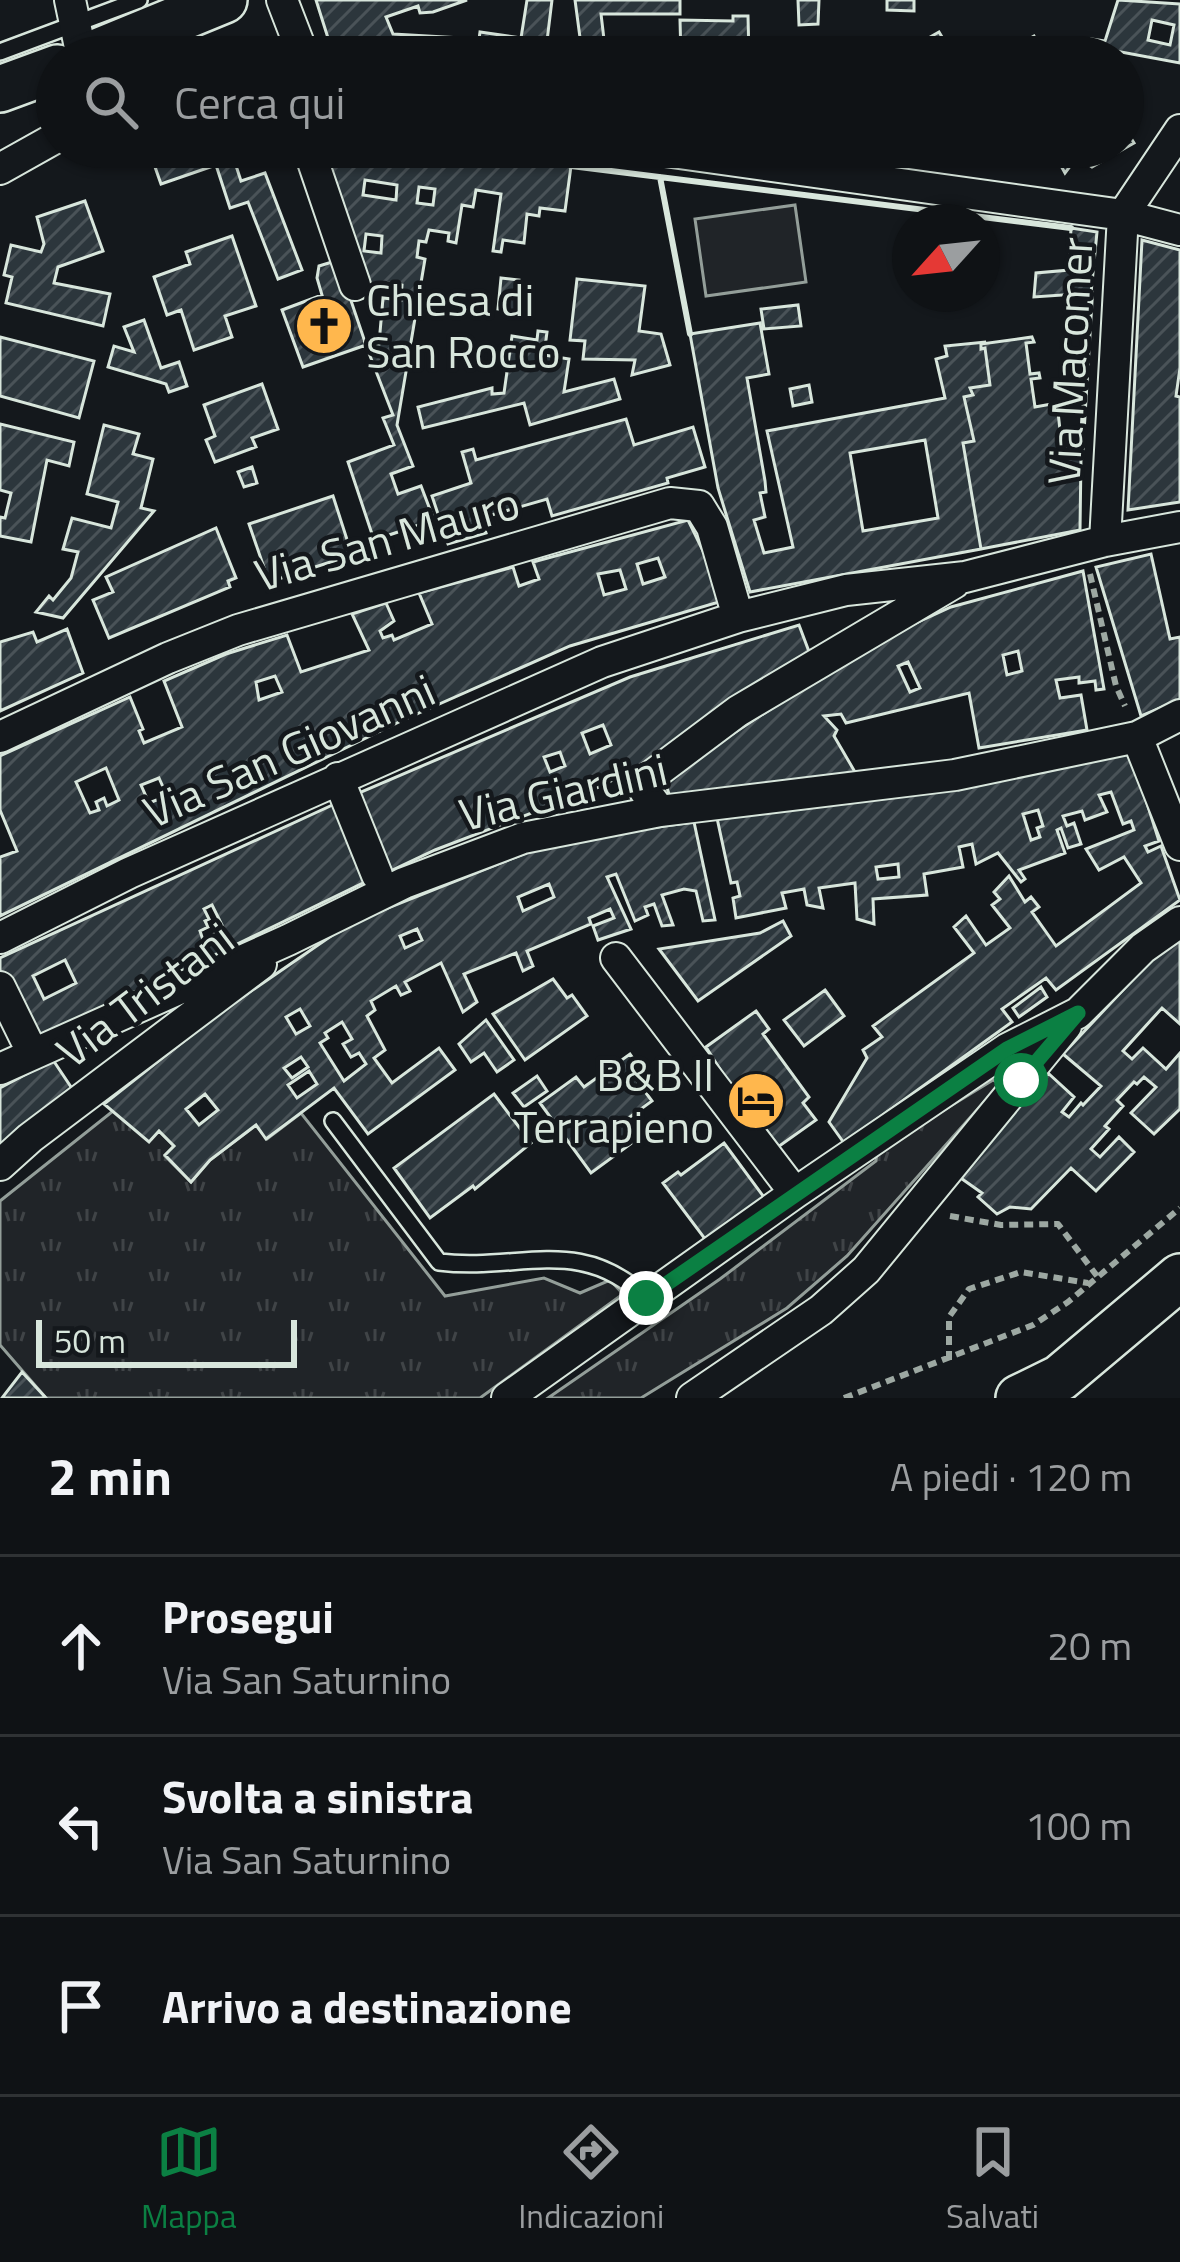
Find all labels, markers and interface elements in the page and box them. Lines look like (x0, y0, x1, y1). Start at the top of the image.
search box (36, 36, 1144, 168)
text: Cerca qui (174, 68, 345, 136)
icon: search (78, 69, 144, 135)
north arrow (892, 204, 1000, 312)
street label: Via Macomer (1029, 235, 1109, 486)
place label: Chiesa di San Rocco (366, 265, 561, 385)
church icon: Chiesa di San Rocco (293, 295, 355, 357)
street label: Via San Mauro (246, 468, 527, 608)
street label: Via San Giovanni (132, 655, 445, 845)
street label: Via Giardini (452, 734, 673, 848)
street label: Via Tristani (41, 905, 248, 1084)
place label: B&B Il Terrapieno (514, 1040, 714, 1160)
route start (994, 1053, 1048, 1107)
hotel icon: B&B Il Terrapieno (725, 1070, 787, 1132)
route end (619, 1271, 673, 1325)
scale bar (36, 1314, 297, 1367)
text: 50 m (54, 1316, 126, 1366)
text: 2 min (48, 1437, 172, 1515)
text: A piedi · 120 m (890, 1447, 1132, 1506)
text: Prosegui (162, 1582, 334, 1650)
icon: ahead (48, 1613, 114, 1679)
text: 20 m (1047, 1616, 1132, 1675)
text: Via San Saturnino (162, 1650, 451, 1709)
text: Svolta a sinistra (162, 1762, 473, 1830)
icon: left (48, 1793, 114, 1859)
text: 100 m (1025, 1796, 1132, 1855)
text: Via San Saturnino (162, 1830, 451, 1889)
text: Arrivo a destinazione (162, 1972, 572, 2040)
icon: arrive (48, 1973, 114, 2039)
tab: Mappa (141, 2119, 236, 2241)
tab: Indicazioni (518, 2119, 664, 2241)
tab: Salvati (946, 2119, 1039, 2241)

